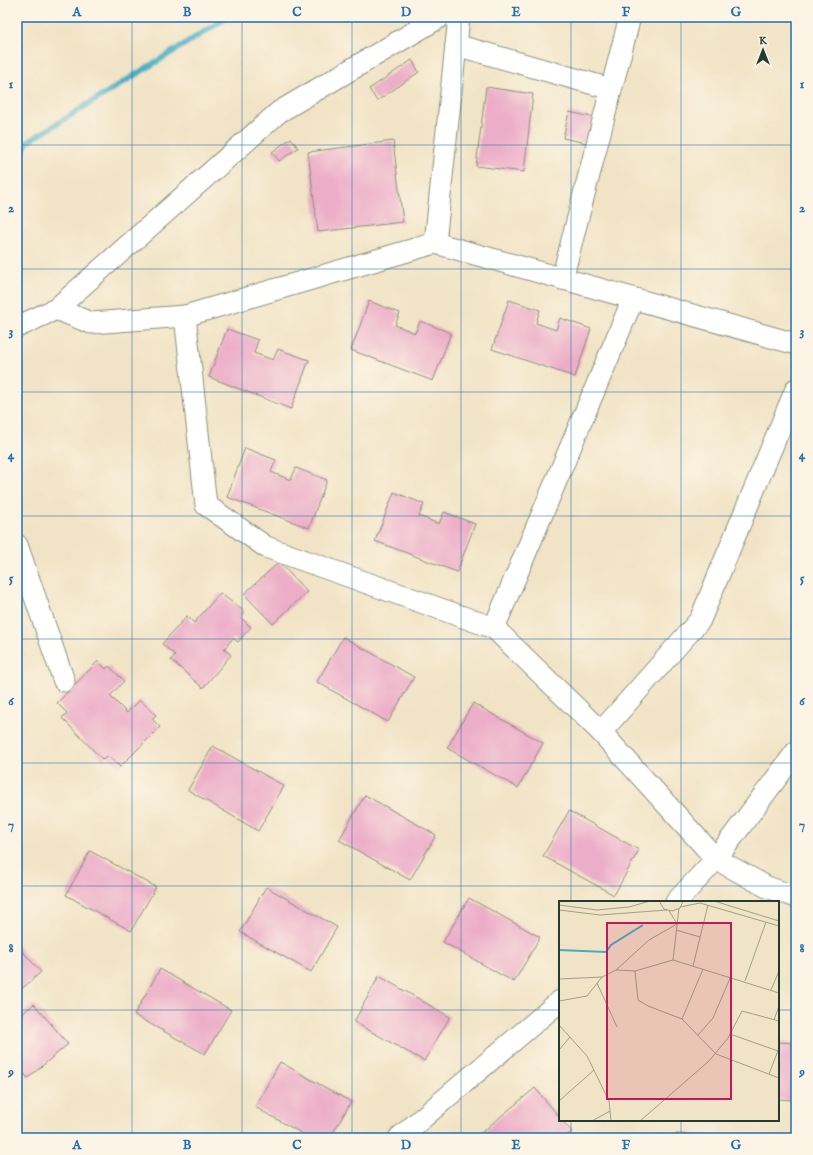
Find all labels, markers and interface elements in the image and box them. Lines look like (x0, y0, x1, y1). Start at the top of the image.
text: A (72, 4, 83, 21)
text: B (183, 4, 192, 21)
text: C (292, 4, 302, 21)
text: D (401, 4, 412, 21)
text: E (511, 4, 521, 21)
text: F (622, 4, 631, 21)
text: G (731, 4, 742, 21)
north arrow (743, 30, 783, 70)
text: K (759, 34, 768, 48)
text: 1 (9, 76, 14, 93)
text: 1 (800, 76, 805, 93)
text: 2 (8, 200, 14, 217)
text: 2 (799, 200, 805, 217)
text: 3 (9, 323, 14, 340)
text: 3 (800, 323, 805, 340)
text: 4 (8, 447, 15, 464)
text: 4 (799, 447, 806, 464)
text: 5 (9, 570, 14, 587)
text: 5 (800, 570, 805, 587)
text: 6 (8, 693, 14, 710)
text: 6 (799, 693, 805, 710)
text: 7 (8, 817, 14, 834)
text: 7 (799, 817, 805, 834)
inset map (559, 901, 779, 1121)
text: 8 (8, 940, 14, 957)
text: 8 (799, 940, 805, 957)
text: 9 (7, 1064, 14, 1081)
text: 9 (798, 1064, 805, 1081)
text: A (72, 1137, 83, 1154)
text: B (183, 1137, 192, 1154)
text: C (292, 1137, 302, 1154)
text: D (401, 1137, 412, 1154)
text: E (511, 1137, 521, 1154)
text: F (622, 1137, 631, 1154)
text: G (731, 1137, 742, 1154)

